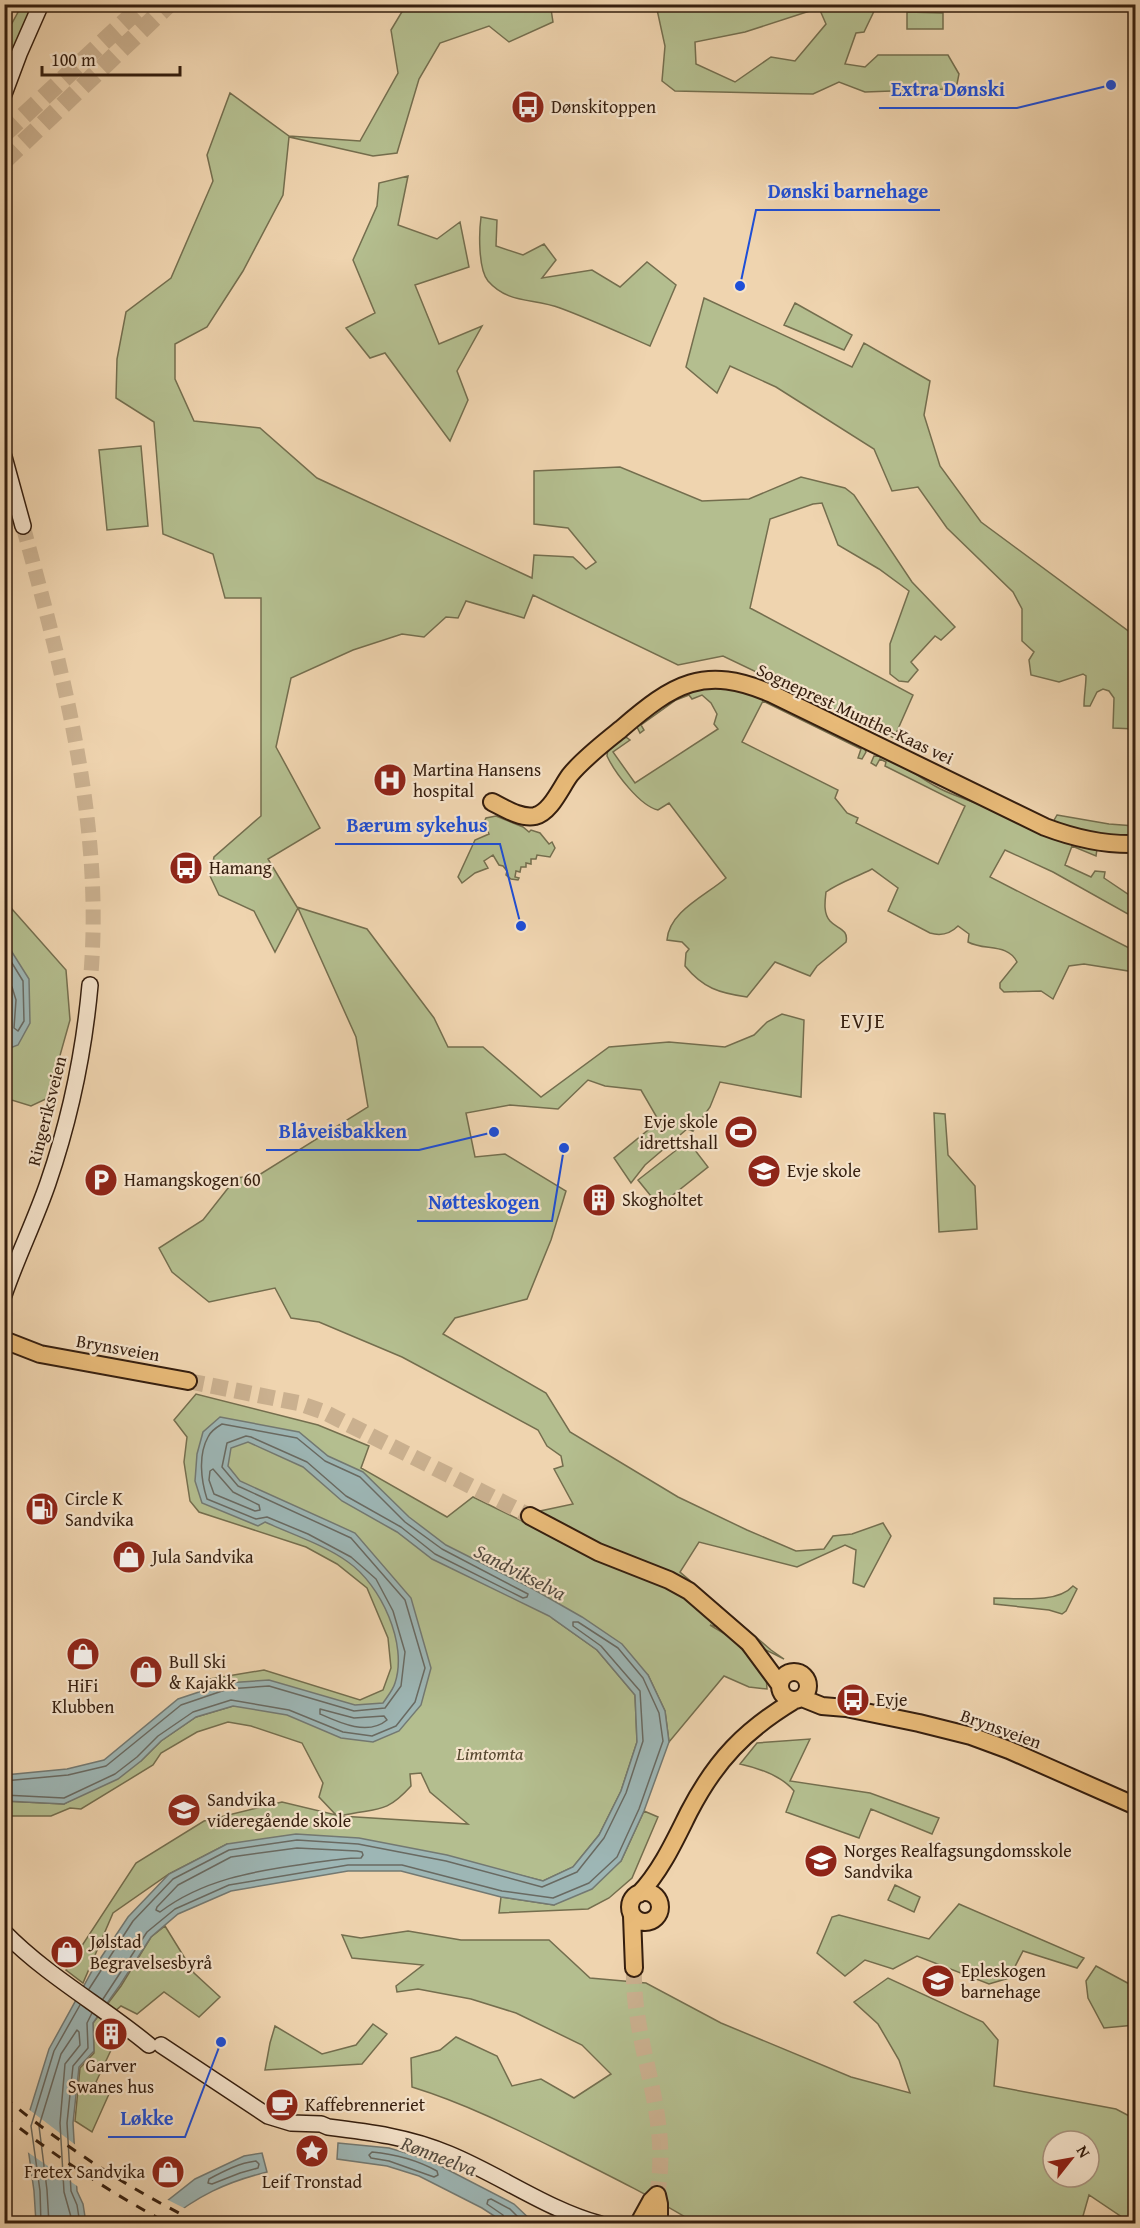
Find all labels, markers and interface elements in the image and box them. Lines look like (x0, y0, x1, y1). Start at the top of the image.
scale bar (42, 39, 180, 77)
text: 100 m (51, 46, 96, 73)
callout: Extra Dønski (879, 70, 1017, 108)
text: Extra Dønski (891, 74, 1005, 103)
bus stop icon: Dønskitoppen (510, 89, 546, 125)
place label: Dønskitoppen (551, 93, 656, 120)
callout: Dønski barnehage (756, 172, 940, 210)
text: Dønski barnehage (768, 176, 928, 205)
street label: Sogneprest Munthe-Kaas vei (752, 656, 958, 771)
place label: Martina Hansens hospital (413, 756, 541, 804)
hospital icon: Martina Hansens hospital (372, 762, 408, 798)
callout: Bærum sykehus (335, 806, 500, 844)
text: Bærum sykehus (346, 810, 488, 839)
bus stop icon: Hamang (168, 850, 204, 886)
place label: Hamang (209, 854, 272, 881)
district label: EVJE (840, 1006, 886, 1035)
street label: Ringeriksveien (20, 1053, 73, 1169)
place label: Evje skole idrettshall (639, 1108, 718, 1156)
callout: Blåveisbakken (266, 1112, 419, 1150)
sports icon: Evje skole idrettshall (723, 1114, 759, 1150)
text: Blåveisbakken (279, 1116, 407, 1145)
school or university icon: Evje skole (746, 1153, 782, 1189)
place label: Evje skole (787, 1157, 861, 1184)
parking icon: Hamangskogen 60 (83, 1162, 119, 1198)
place label: Hamangskogen 60 (124, 1166, 261, 1193)
building icon: Skogholtet (581, 1182, 617, 1218)
callout: Nøtteskogen (417, 1183, 552, 1221)
place label: Skogholtet (622, 1186, 704, 1213)
text: Nøtteskogen (428, 1187, 540, 1216)
street label: Brynsveien (74, 1327, 162, 1368)
place label: Circle K Sandvika (65, 1485, 134, 1533)
fuel station icon: Circle K Sandvika (24, 1491, 60, 1527)
water label: Sandvikselva (469, 1536, 572, 1607)
shop icon: Jula Sandvika (111, 1539, 147, 1575)
place label: Jula Sandvika (150, 1543, 254, 1570)
shop icon: HiFi Klubben (65, 1636, 101, 1672)
place label: Bull Ski & Kajakk (169, 1648, 237, 1696)
shop icon: Bull Ski & Kajakk (128, 1654, 164, 1690)
place label: HiFi Klubben (52, 1672, 114, 1720)
bus stop icon: Evje (835, 1682, 871, 1718)
place label: Evje (876, 1686, 907, 1713)
street label: Brynsveien (957, 1701, 1045, 1756)
park label: Limtomta (456, 1740, 524, 1767)
place label: Sandvika videregående skole (207, 1786, 351, 1834)
school or university icon: Sandvika videregående skole (166, 1792, 202, 1828)
place label: Norges Realfagsungdomsskole Sandvika (844, 1837, 1072, 1885)
school or university icon: Norges Realfagsungdomsskole Sandvika (803, 1843, 839, 1879)
place label: Jølstad Begravelsesbyrå (88, 1928, 213, 1976)
shop icon: Jølstad Begravelsesbyrå (49, 1934, 85, 1970)
place label: Epleskogen barnehage (961, 1957, 1046, 2005)
school or university icon: Epleskogen barnehage (920, 1963, 956, 1999)
building icon: Garver Swanes hus (93, 2016, 129, 2052)
place label: Garver Swanes hus (68, 2052, 154, 2100)
cafe icon: Kaffebrenneriet (264, 2087, 300, 2123)
place label: Kaffebrenneriet (305, 2091, 426, 2118)
callout: Løkke (108, 2099, 185, 2137)
text: Løkke (120, 2103, 174, 2132)
water label: Rønneelva (396, 2128, 482, 2183)
north arrow (1041, 2129, 1101, 2189)
place icon: Leif Tronstad (294, 2133, 330, 2169)
text: N (1071, 2141, 1097, 2162)
shop icon: Fretex Sandvika (150, 2154, 186, 2190)
place label: Fretex Sandvika (24, 2158, 145, 2185)
place label: Leif Tronstad (262, 2168, 362, 2195)

